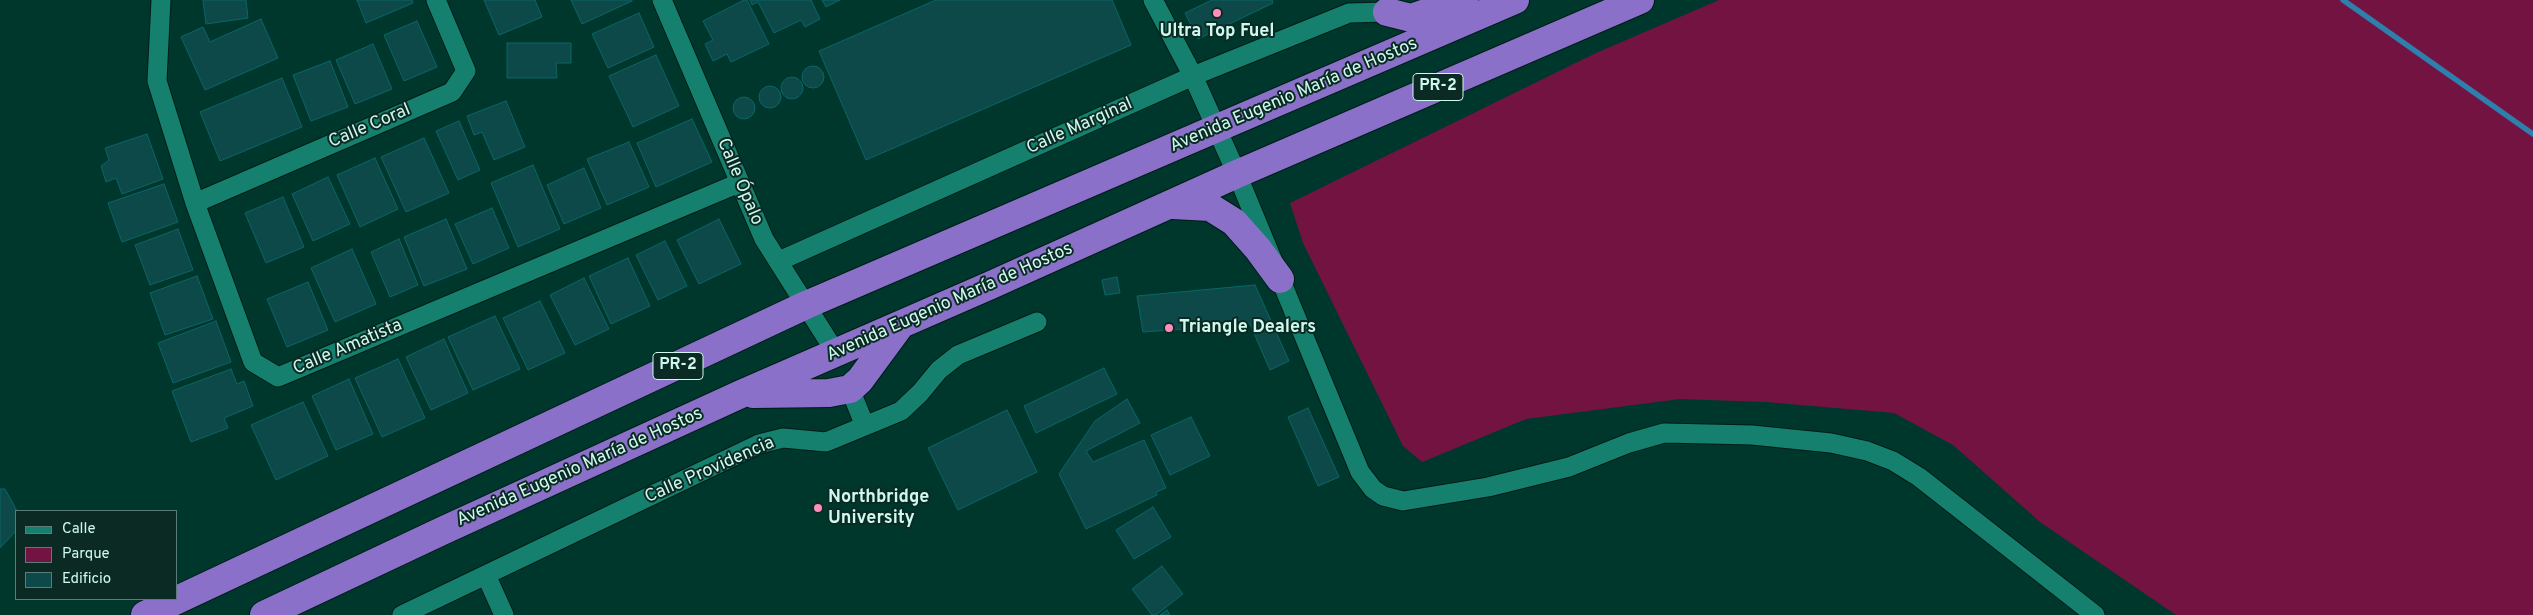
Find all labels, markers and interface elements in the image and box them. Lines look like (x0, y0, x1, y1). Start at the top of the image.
marker: Ultra Top Fuel (1211, 7, 1223, 19)
place label: Ultra Top Fuel (1160, 21, 1274, 43)
street label: Avenida Eugenio María de Hostos (1167, 34, 1421, 158)
road number: PR-2 (1413, 74, 1463, 100)
street label: Calle Marginal (1024, 94, 1136, 160)
street label: Calle Coral (326, 100, 414, 154)
street label: Calle Ópalo (711, 135, 767, 229)
street label: Avenida Eugenio María de Hostos (824, 239, 1076, 367)
street label: Calle Amatista (290, 315, 406, 381)
place label: Triangle Dealers (1179, 317, 1316, 339)
marker: Triangle Dealers (1163, 322, 1175, 334)
road number: PR-2 (653, 352, 703, 380)
street label: Avenida Eugenio María de Hostos (454, 404, 706, 532)
street label: Calle Providencia (642, 433, 778, 509)
place label: Northbridge University (828, 487, 929, 530)
marker: Northbridge University (812, 502, 824, 514)
legend (15, 510, 178, 600)
text: Calle (62, 520, 96, 539)
text: Parque (62, 545, 110, 564)
text: Edificio (62, 570, 111, 589)

